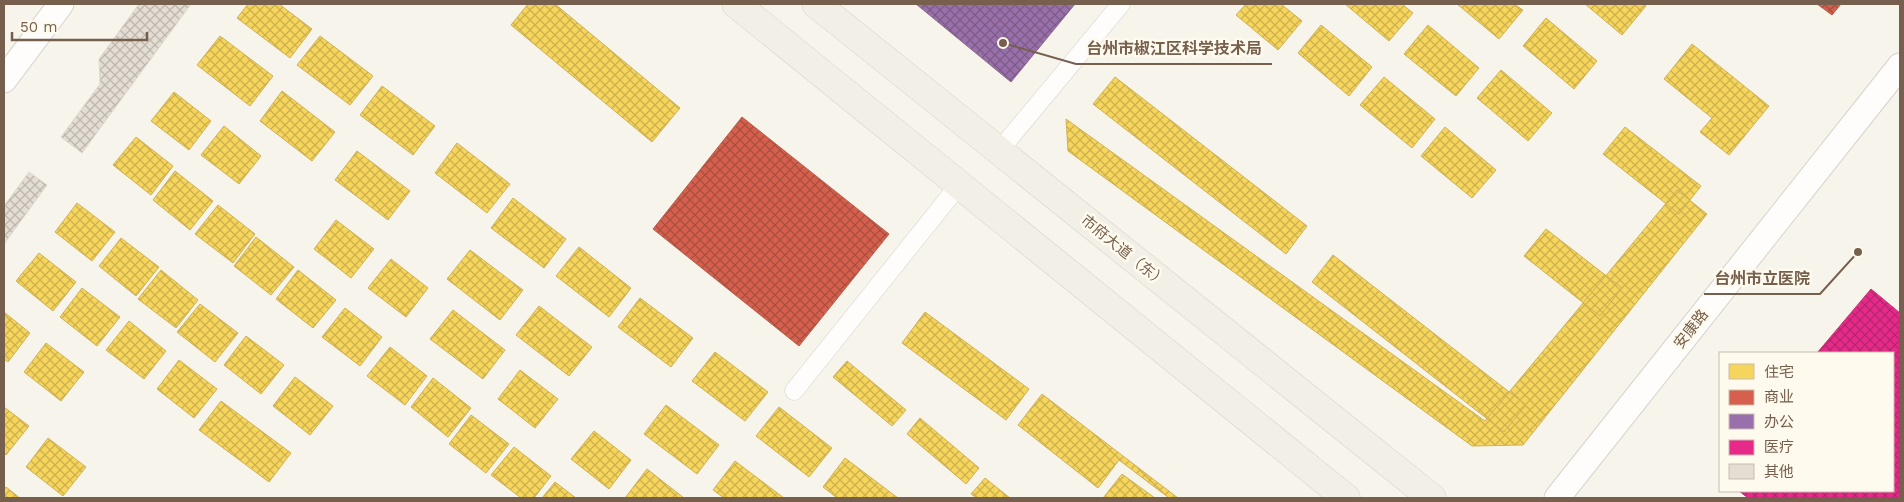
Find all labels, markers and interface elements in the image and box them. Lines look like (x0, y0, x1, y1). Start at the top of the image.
scale bar (12, 10, 148, 42)
text: 50 m (20, 18, 57, 36)
callout: 台州市椒江区科学技术局 (1076, 33, 1272, 64)
text: 台州市椒江区科学技术局 (1086, 39, 1262, 58)
street label: 市府大道（东） (1078, 211, 1170, 291)
callout: 台州市立医院 (1704, 263, 1820, 294)
text: 台州市立医院 (1714, 269, 1810, 288)
street label: 安康路 (1670, 306, 1712, 352)
legend (1719, 352, 1894, 492)
text: 住宅 (1764, 363, 1794, 381)
text: 商业 (1764, 388, 1794, 406)
text: 办公 (1764, 413, 1794, 431)
text: 医疗 (1764, 438, 1794, 456)
text: 其他 (1764, 463, 1794, 481)

